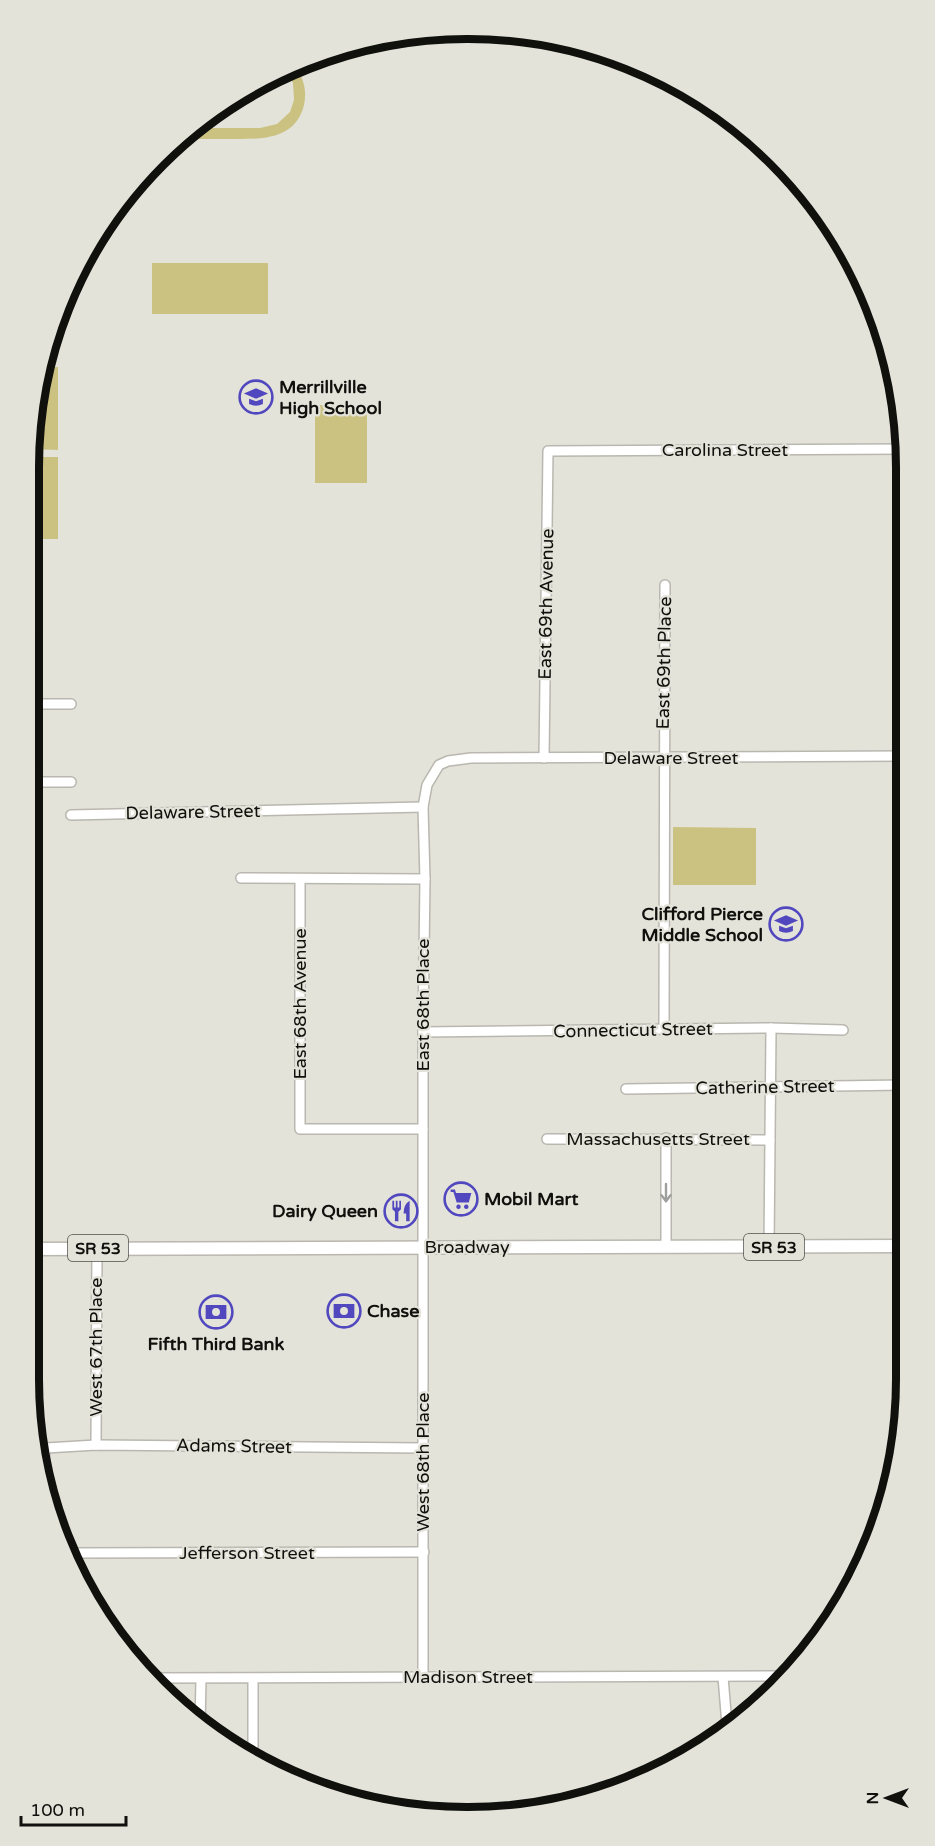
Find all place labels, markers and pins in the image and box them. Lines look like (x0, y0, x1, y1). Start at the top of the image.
place label: Merrillville High School (279, 376, 382, 419)
school or university icon: Merrillville High School (238, 379, 274, 415)
place label: Clifford Pierce Middle School (641, 903, 763, 946)
school or university icon: Clifford Pierce Middle School (768, 906, 804, 942)
supermarket icon: Mobil Mart (443, 1181, 479, 1217)
place label: Mobil Mart (484, 1188, 578, 1210)
restaurant icon: Dairy Queen (383, 1193, 419, 1229)
place label: Dairy Queen (272, 1200, 378, 1222)
bank icon: Chase (326, 1293, 362, 1329)
bank icon: Fifth Third Bank (198, 1294, 234, 1330)
place label: Chase (367, 1300, 419, 1322)
place label: Fifth Third Bank (148, 1333, 285, 1355)

